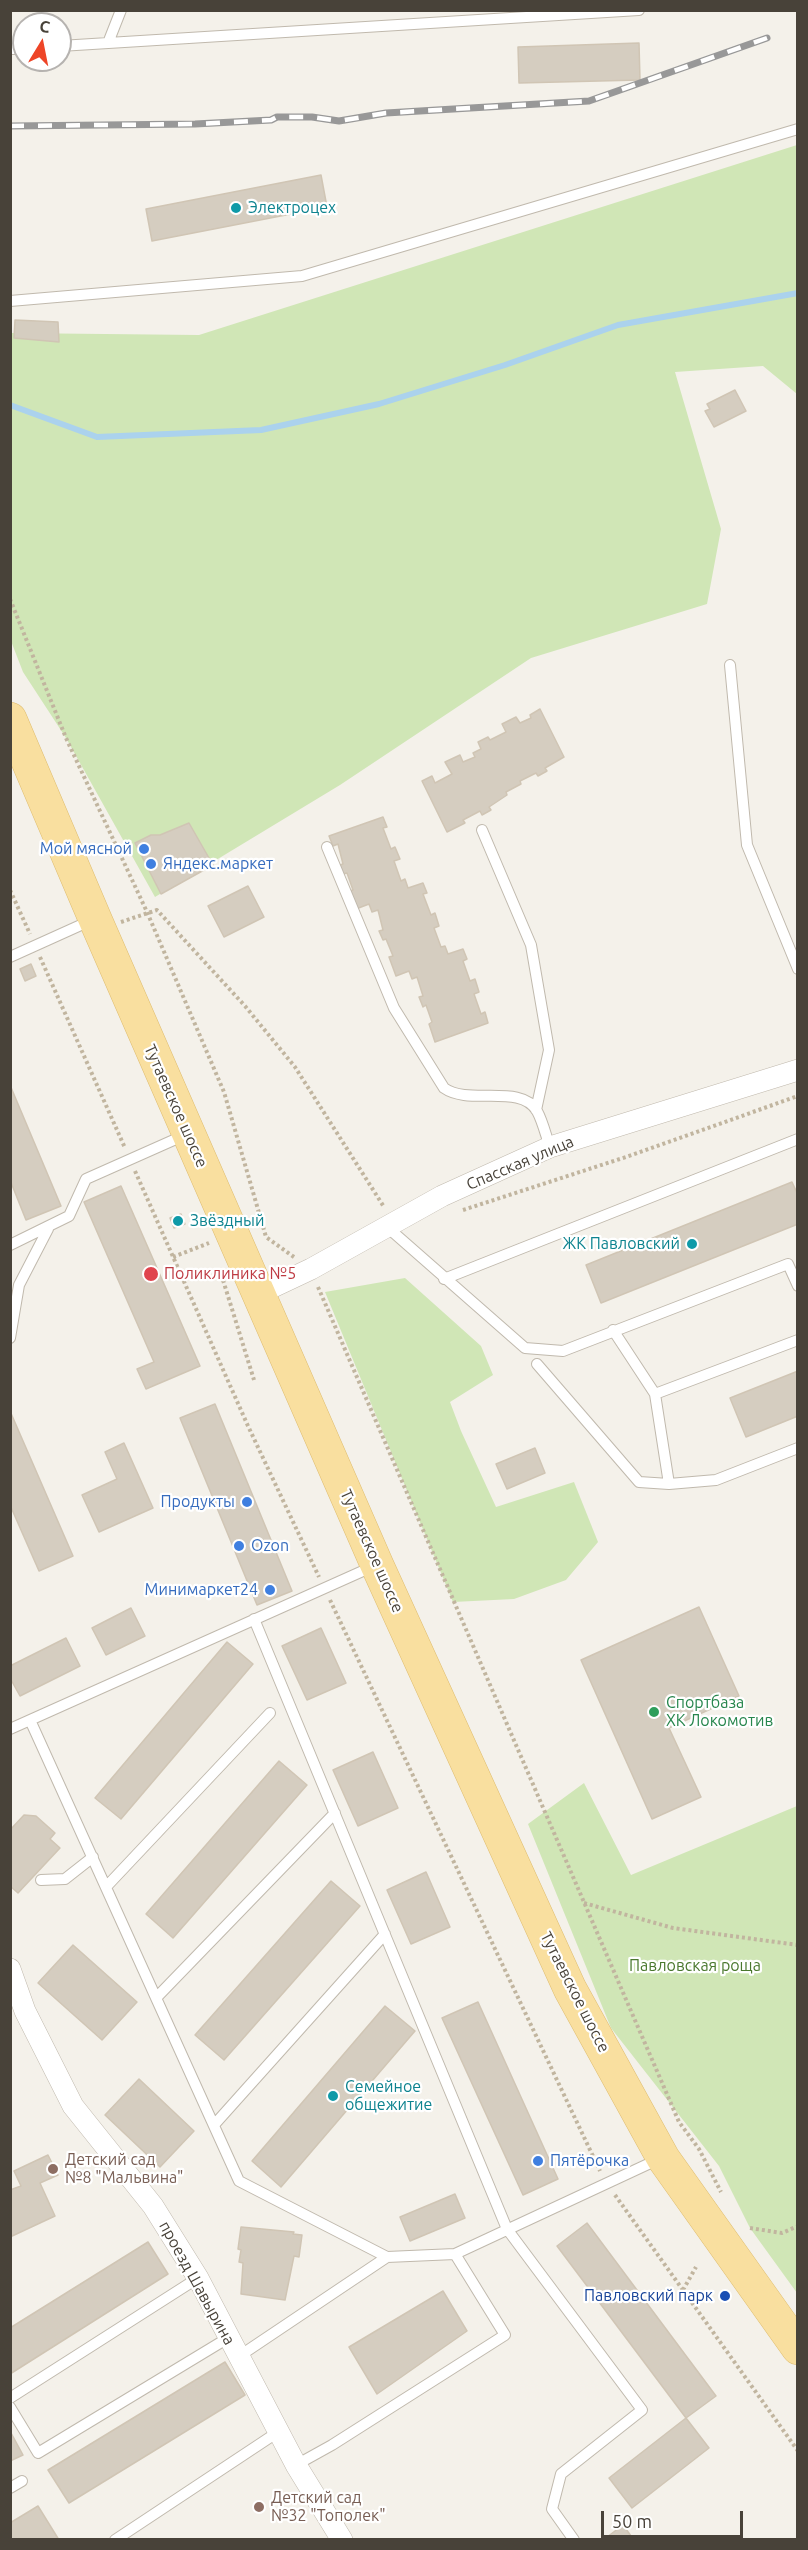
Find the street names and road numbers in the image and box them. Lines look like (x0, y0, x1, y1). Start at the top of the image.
street label: Тутаевское шоссе (140, 1041, 212, 1171)
street label: Спасская улица (464, 1132, 576, 1194)
street label: Тутаевское шоссе (336, 1486, 408, 1616)
street label: Тутаевское шоссе (536, 1928, 614, 2056)
street label: проезд Шавырина (155, 2218, 239, 2348)

